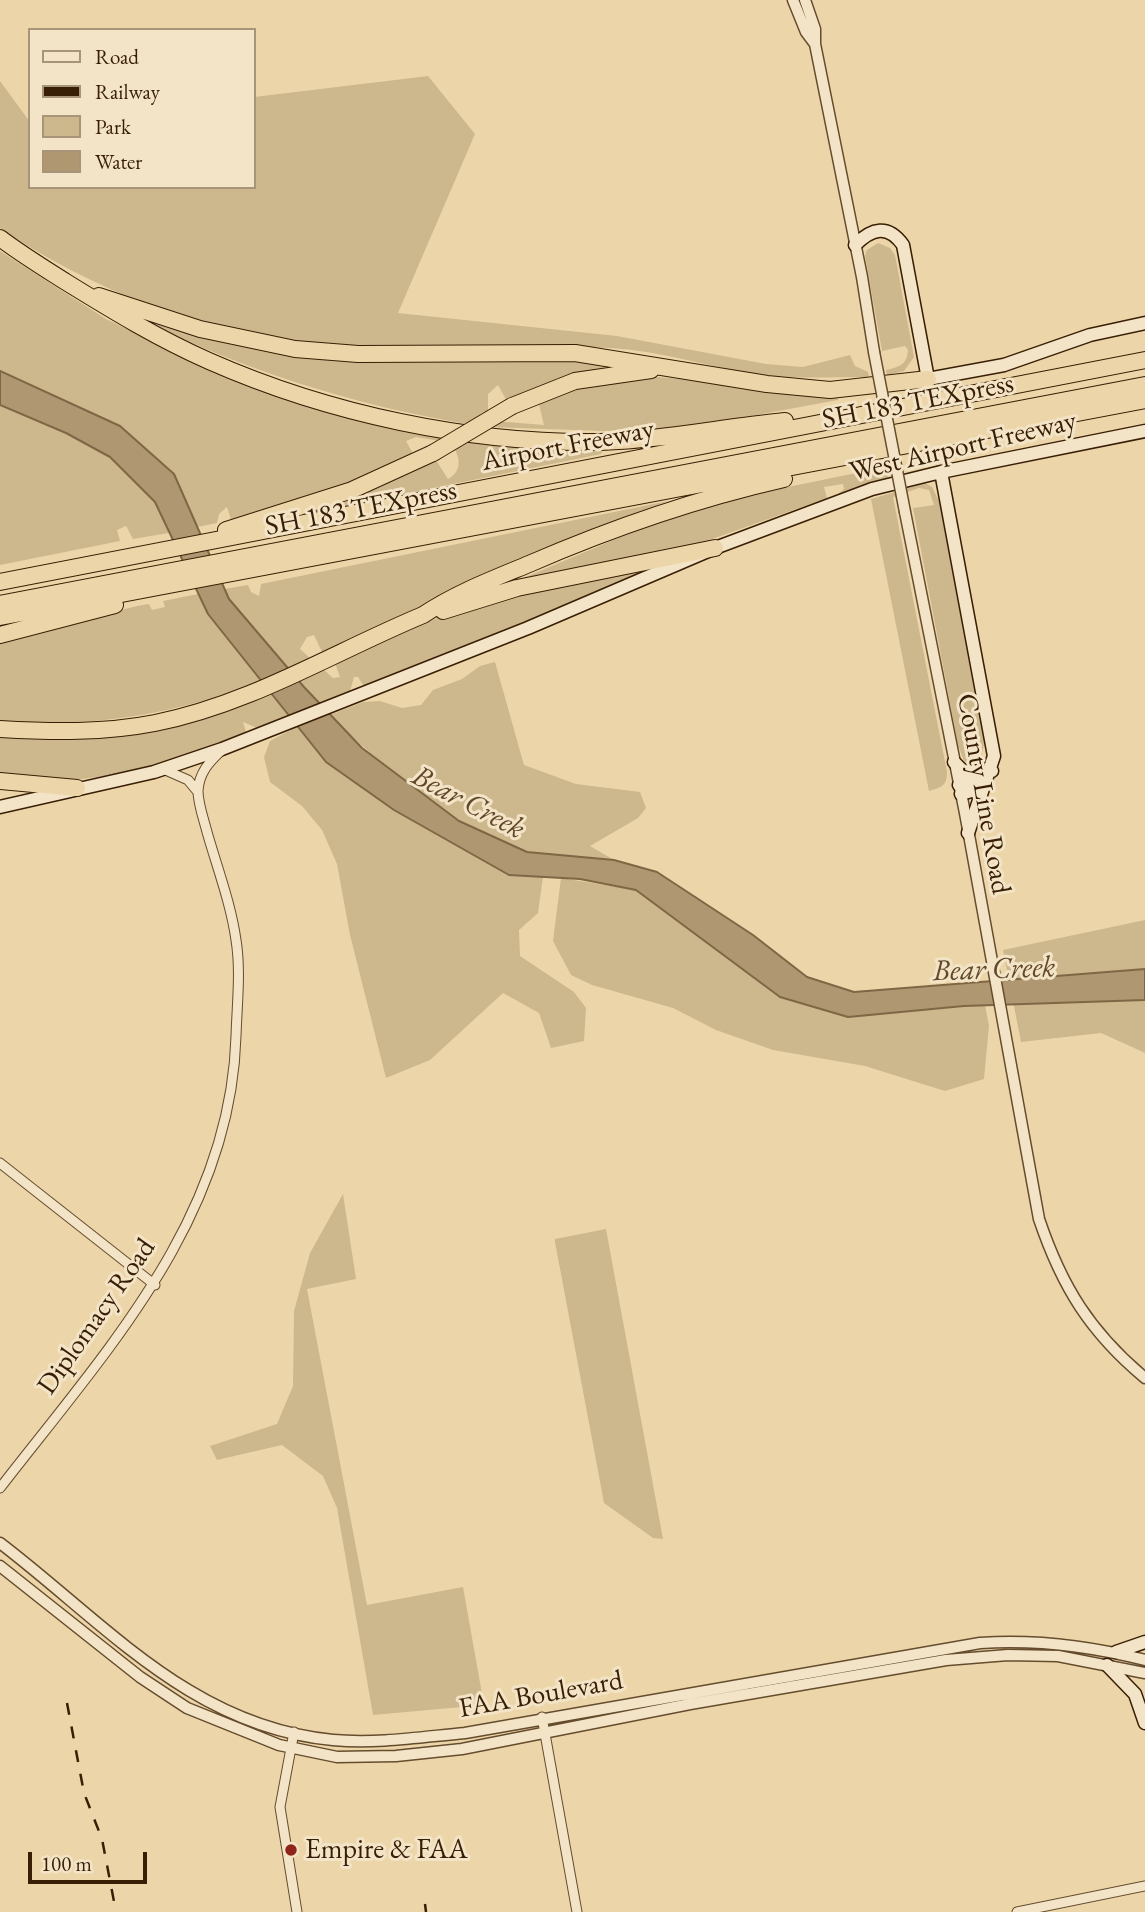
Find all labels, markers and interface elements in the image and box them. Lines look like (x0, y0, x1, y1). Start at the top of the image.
legend (28, 28, 256, 189)
text: Road (95, 43, 139, 70)
text: Railway (95, 78, 160, 105)
text: Park (95, 113, 131, 140)
text: Water (95, 148, 142, 175)
street label: SH 183 TEXpress (819, 367, 1017, 437)
street label: West Airport Freeway (846, 405, 1080, 489)
street label: Airport Freeway (479, 413, 657, 479)
street label: SH 183 TEXpress (262, 474, 460, 544)
street label: County Line Road (949, 691, 1017, 897)
water label: Bear Creek (405, 758, 531, 848)
water label: Bear Creek (932, 950, 1056, 990)
street label: Diplomacy Road (31, 1232, 163, 1402)
street label: FAA Boulevard (456, 1664, 626, 1726)
place label: Empire & FAA (305, 1833, 468, 1867)
scale bar (32, 1839, 150, 1883)
marker: Empire & FAA (283, 1842, 299, 1858)
text: 100 m (41, 1850, 92, 1877)

